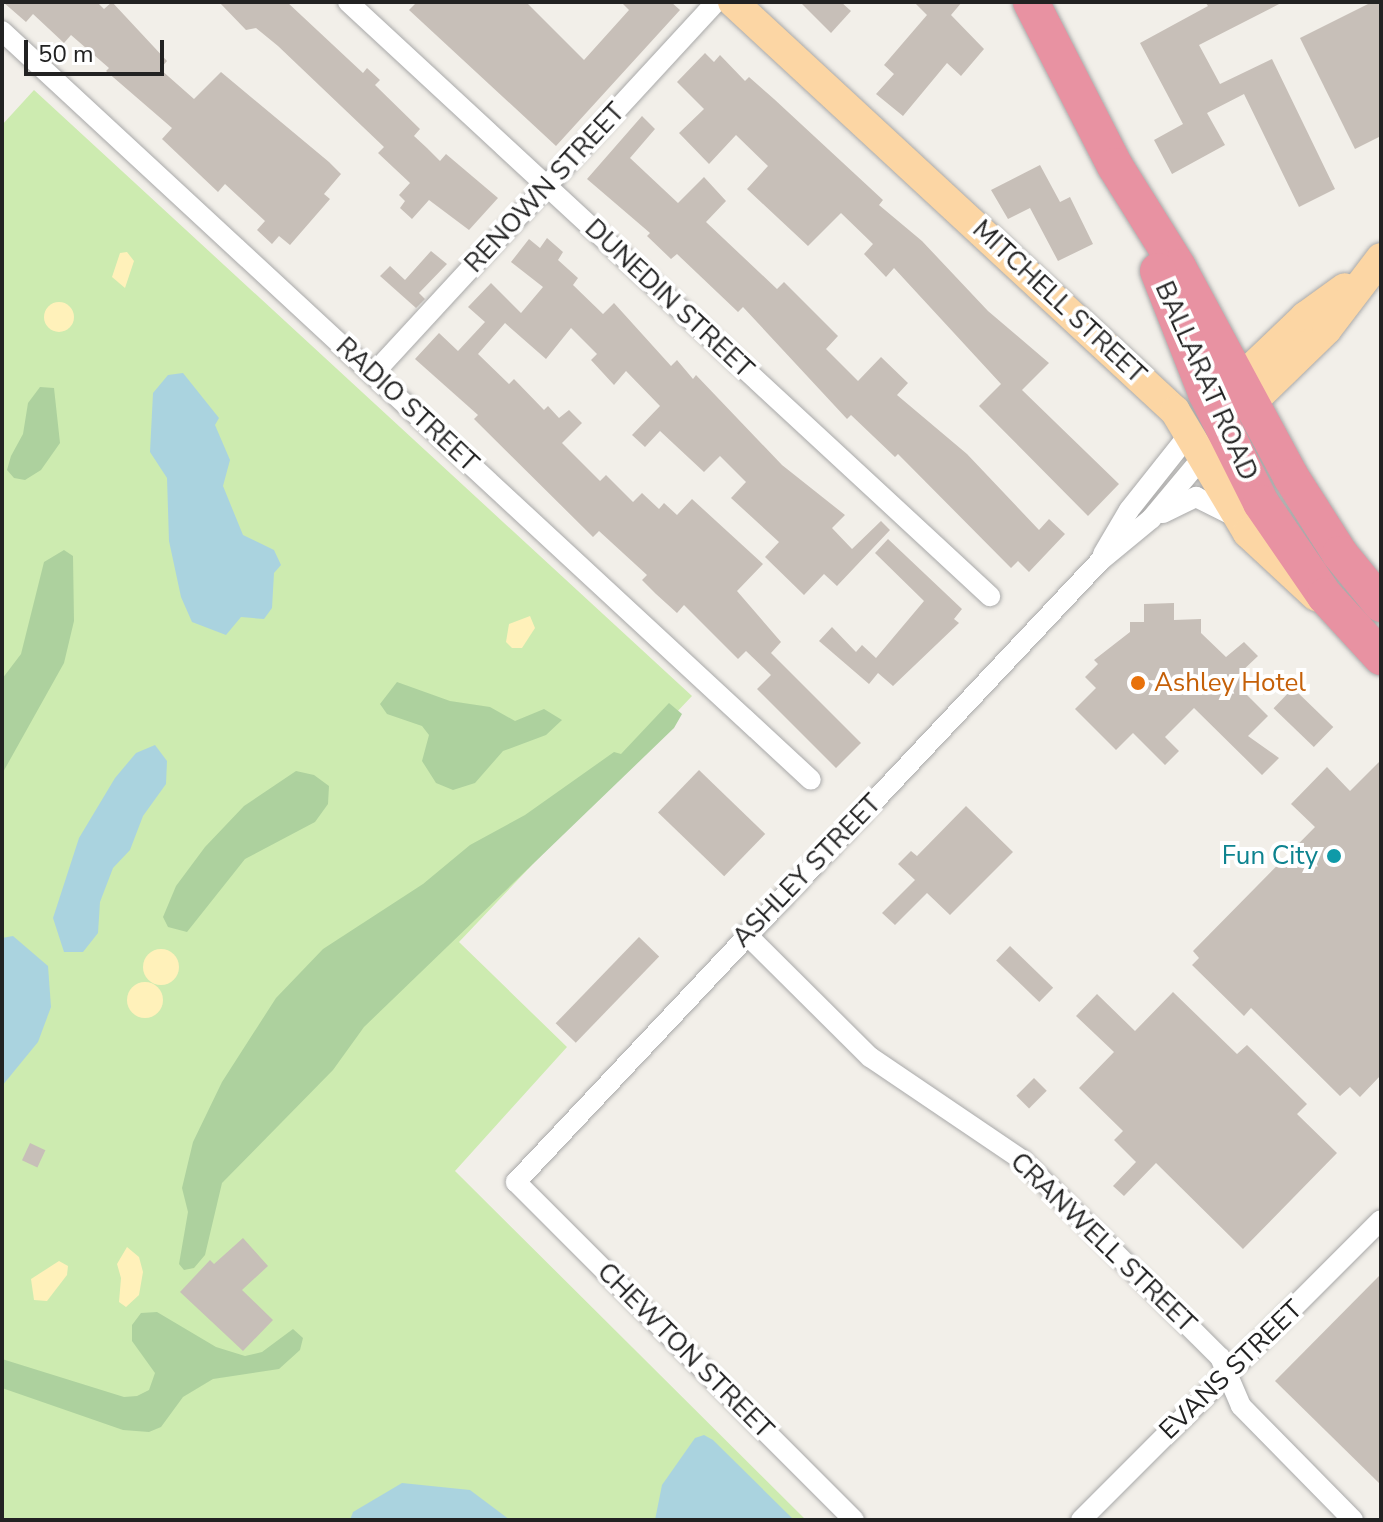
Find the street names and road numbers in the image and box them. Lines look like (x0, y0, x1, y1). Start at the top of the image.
street label: RENOWN STREET (459, 97, 631, 279)
street label: DUNEDIN STREET (578, 213, 760, 385)
street label: MITCHELL STREET (966, 214, 1152, 390)
street label: BALLARAT ROAD (1148, 277, 1264, 485)
street label: RADIO STREET (329, 331, 485, 479)
street label: ASHLEY STREET (726, 788, 888, 954)
street label: CRANWELL STREET (1004, 1146, 1202, 1340)
street label: CHEWTON STREET (591, 1257, 779, 1445)
street label: EVANS STREET (1153, 1294, 1309, 1446)

